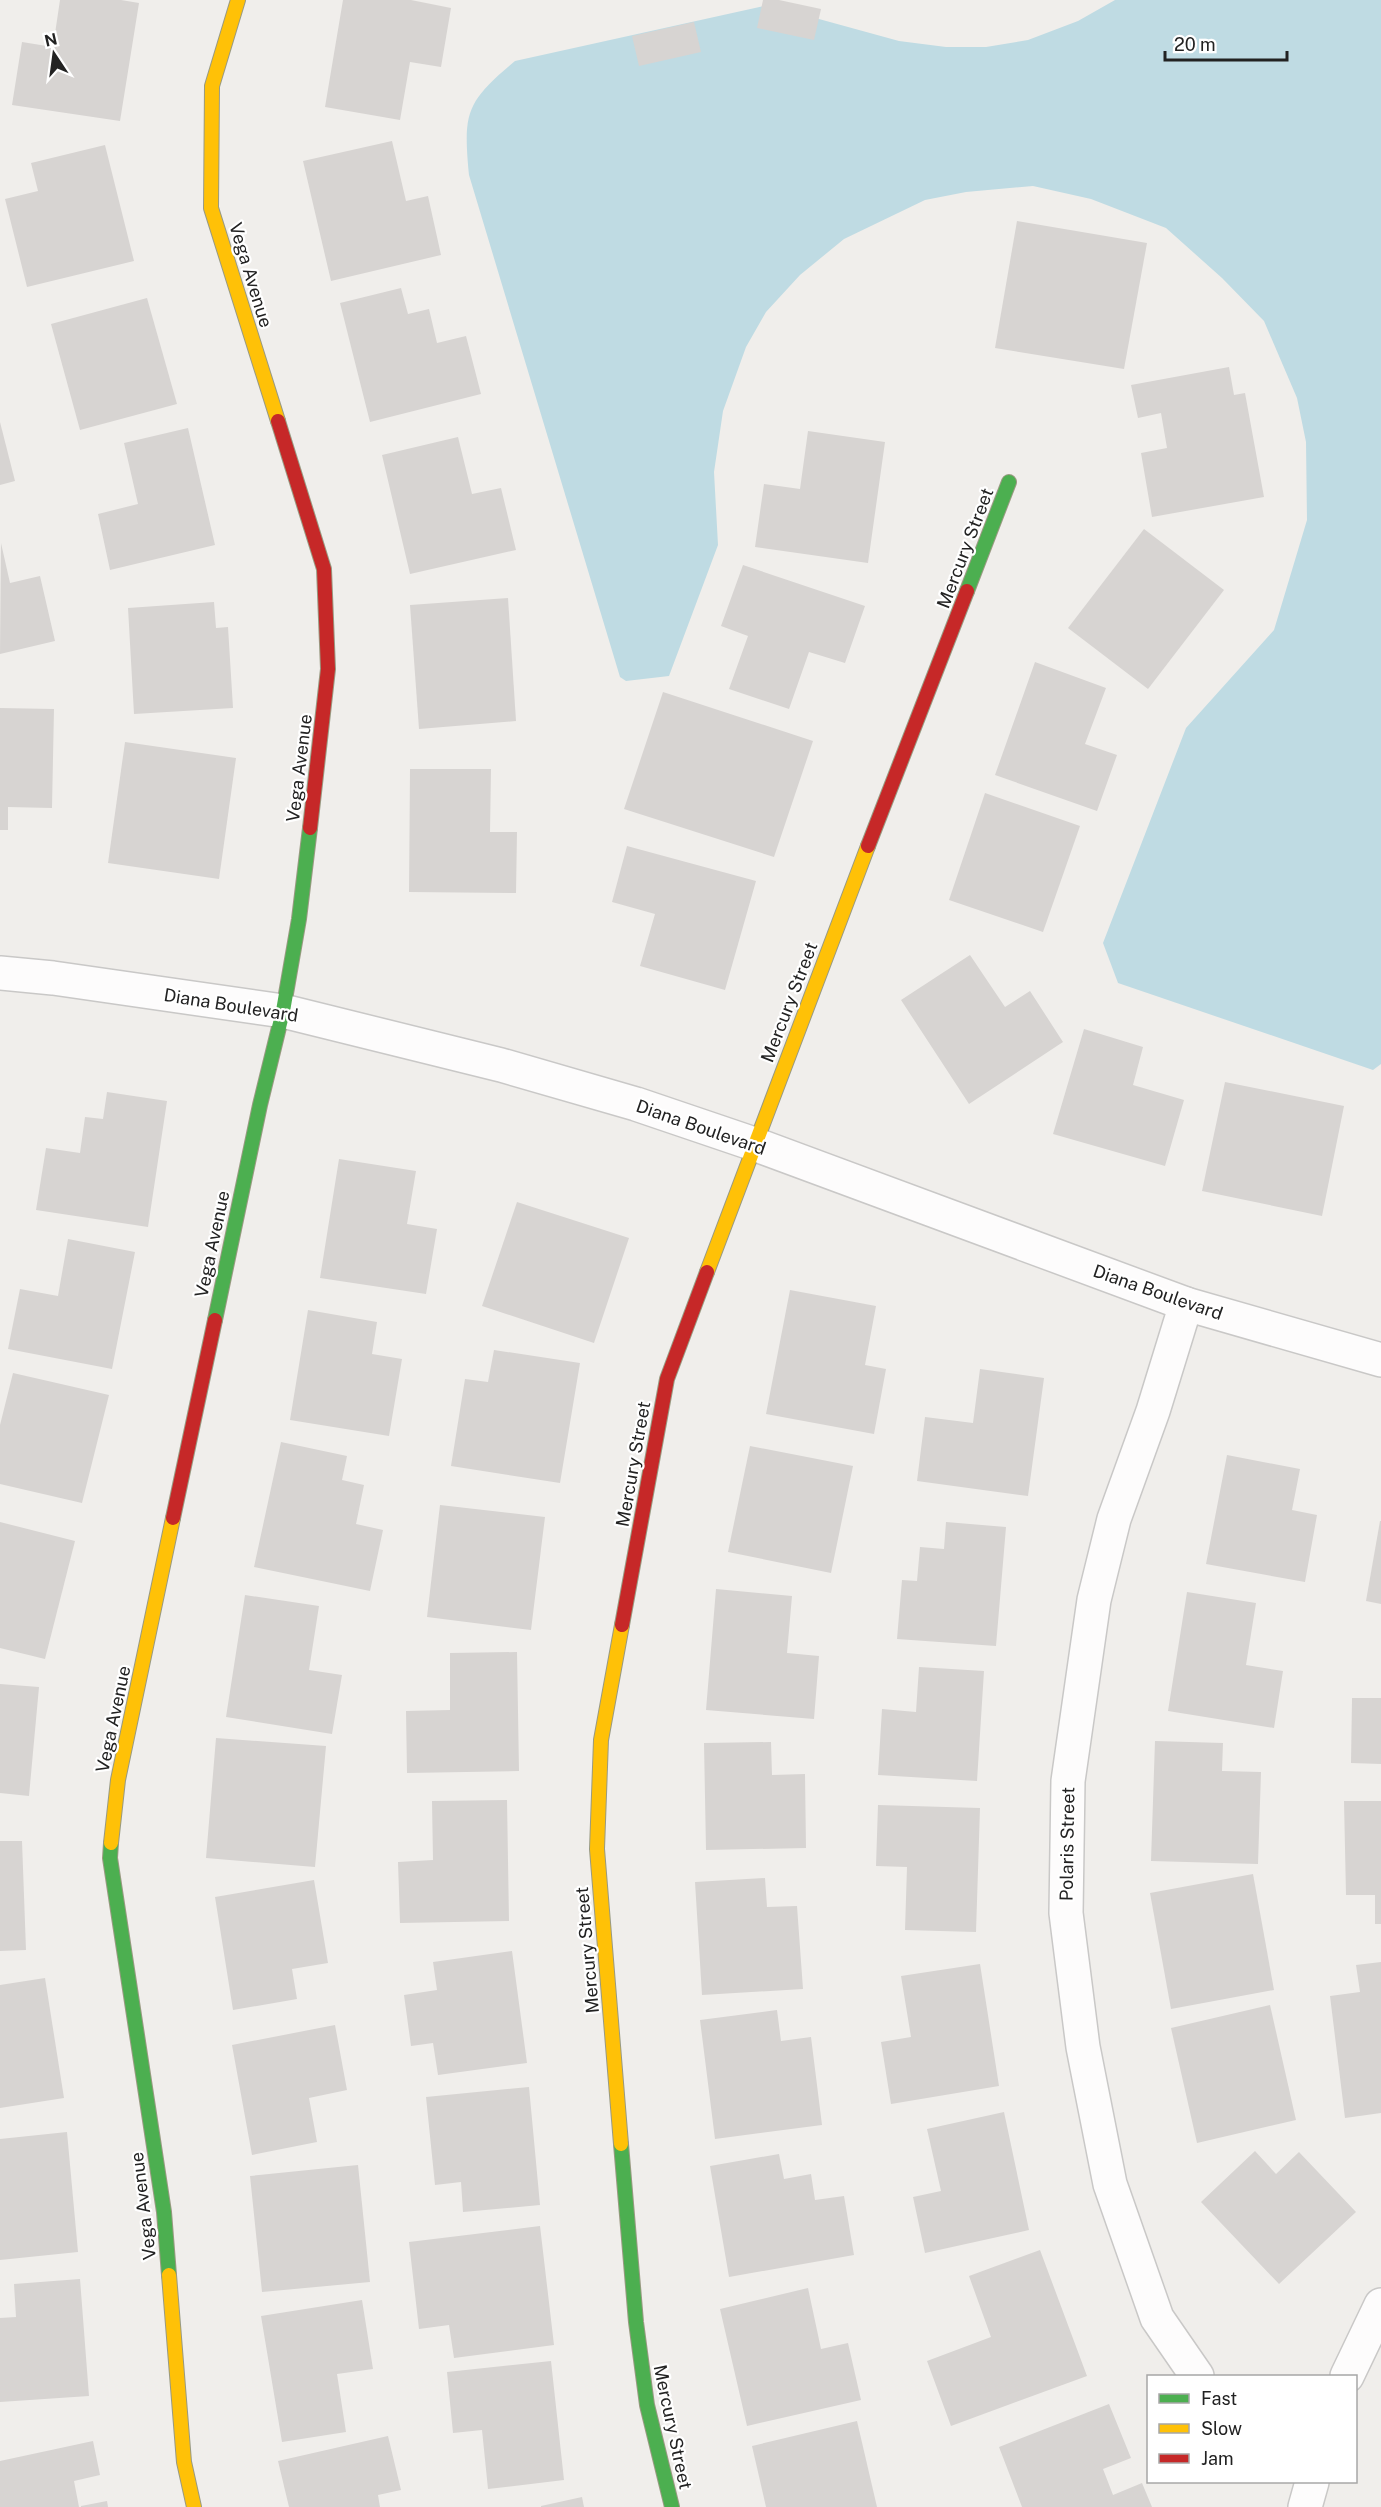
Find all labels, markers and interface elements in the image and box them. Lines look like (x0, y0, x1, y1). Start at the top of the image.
north arrow (24, 24, 84, 84)
scale bar (1165, 24, 1286, 62)
text: N (43, 29, 59, 51)
text: 20 m (1174, 34, 1216, 55)
street label: Vega Avenue (225, 220, 277, 330)
street label: Mercury Street (932, 485, 998, 611)
street label: Vega Avenue (282, 713, 316, 823)
street label: Mercury Street (756, 939, 822, 1065)
street label: Diana Boulevard (162, 984, 300, 1026)
street label: Diana Boulevard (633, 1095, 769, 1159)
street label: Vega Avenue (190, 1189, 234, 1299)
street label: Diana Boulevard (1090, 1260, 1226, 1324)
street label: Mercury Street (612, 1400, 654, 1528)
street label: Vega Avenue (91, 1664, 135, 1774)
street label: Polaris Street (1056, 1787, 1078, 1901)
street label: Mercury Street (571, 1886, 603, 2014)
street label: Vega Avenue (126, 2151, 160, 2261)
street label: Mercury Street (650, 2363, 696, 2491)
legend (1147, 2375, 1357, 2483)
text: Fast (1201, 2388, 1237, 2409)
text: Slow (1201, 2418, 1242, 2439)
text: Jam (1201, 2448, 1234, 2469)

